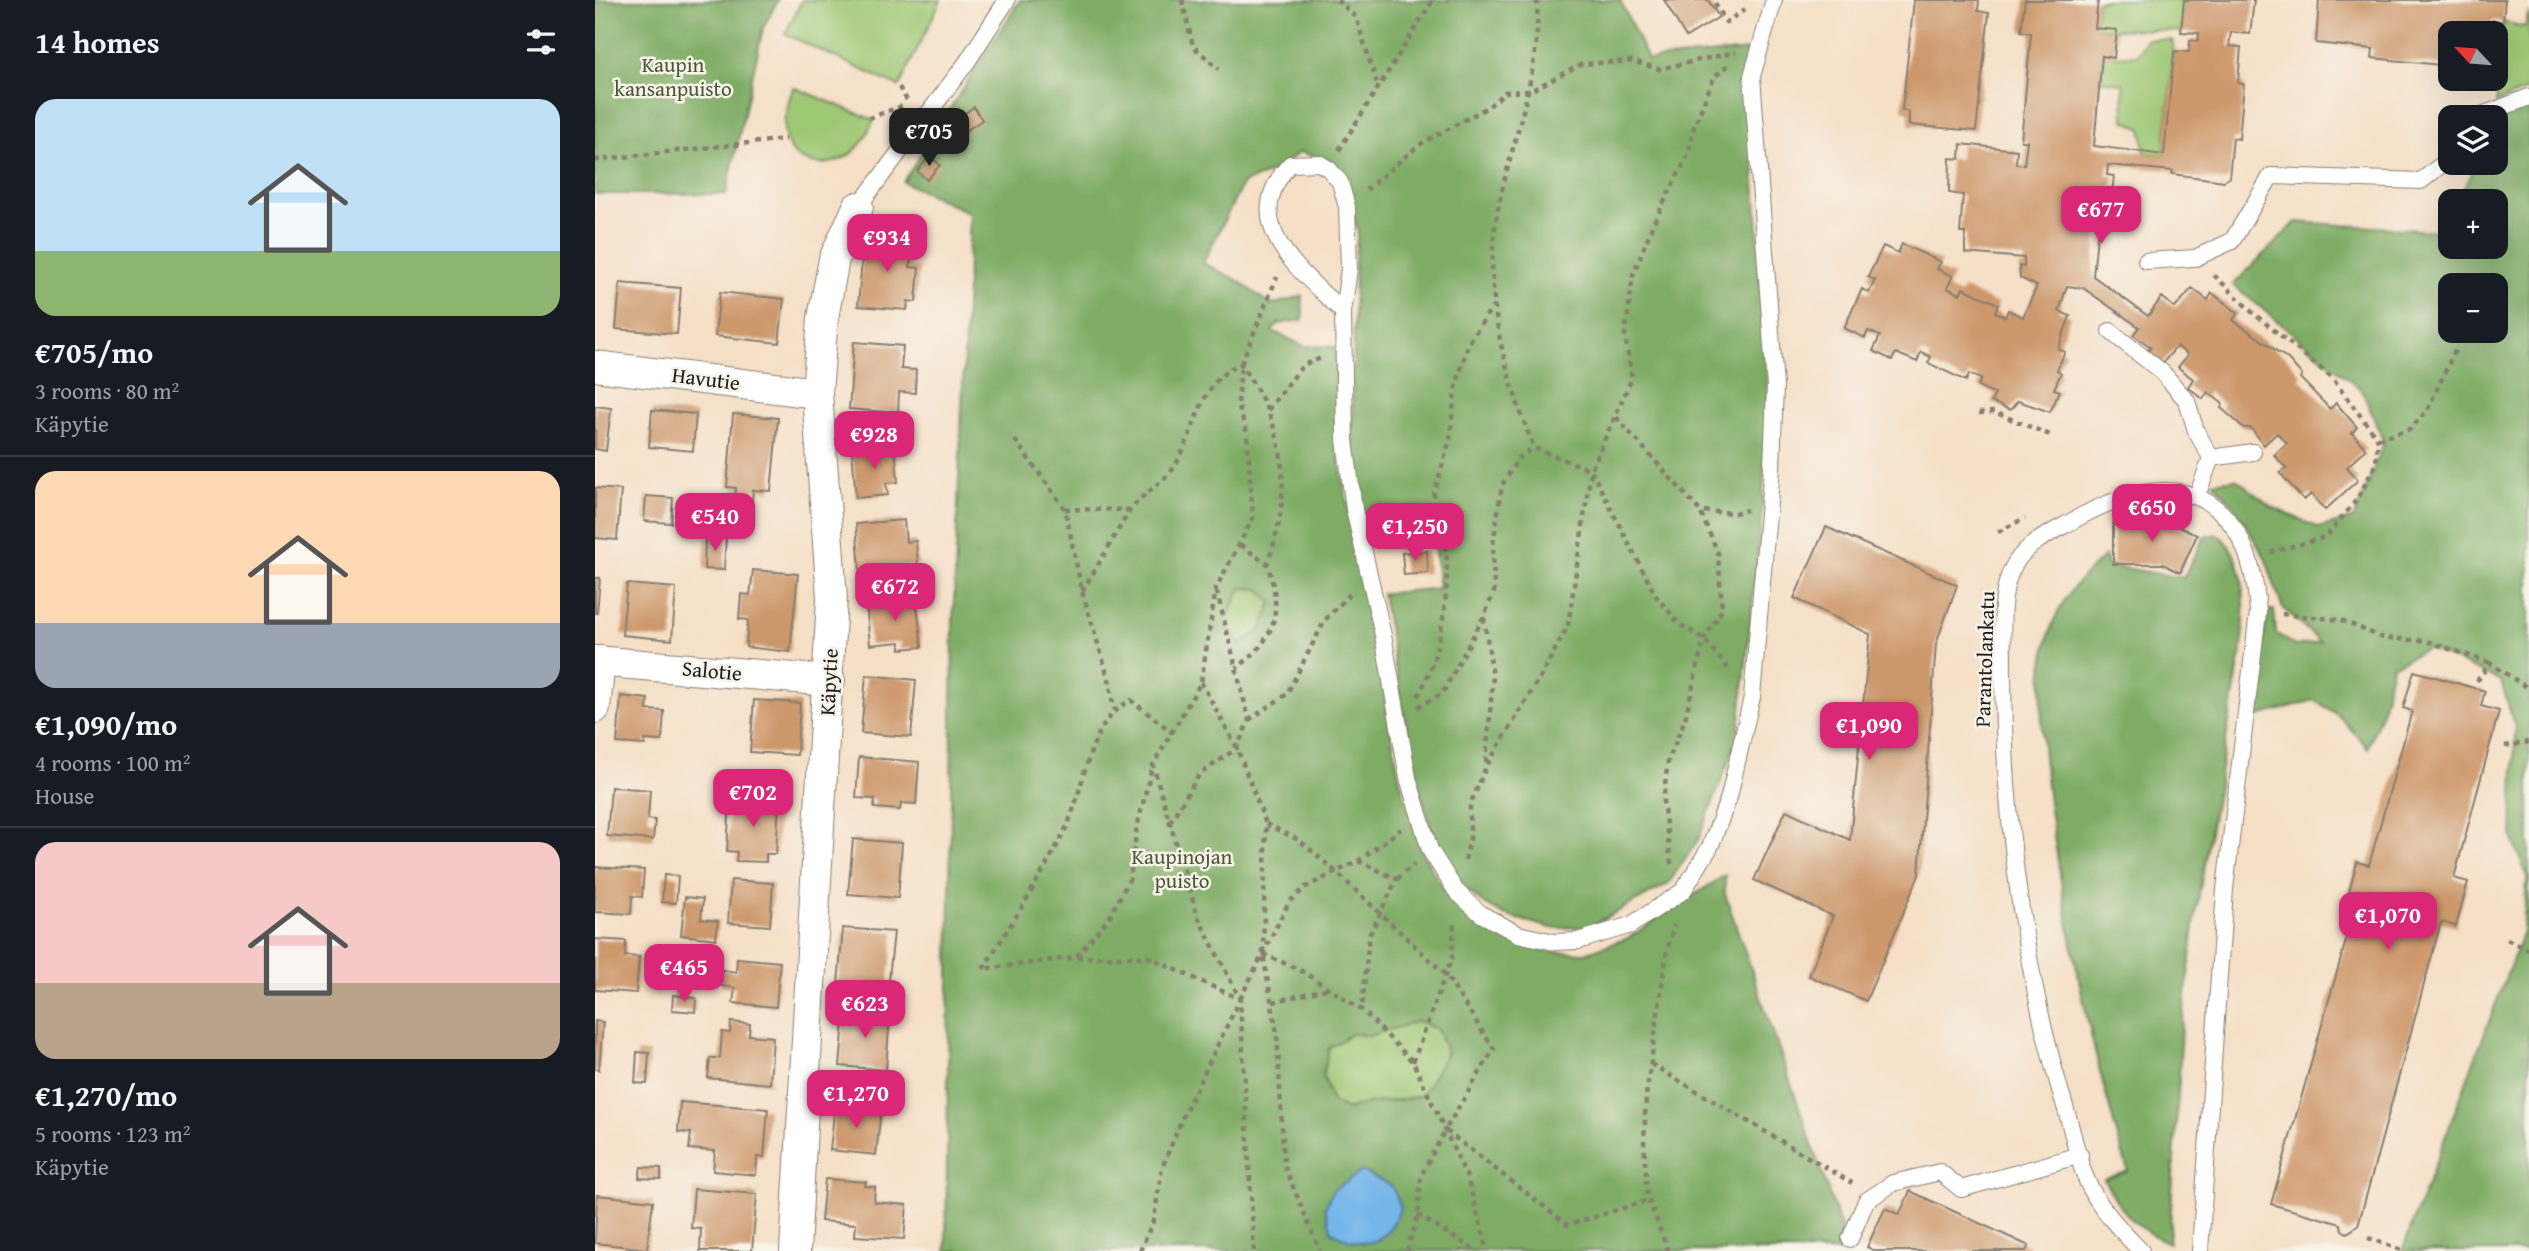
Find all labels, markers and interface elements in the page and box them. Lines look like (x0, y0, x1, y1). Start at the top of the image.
text: 14 homes (35, 20, 160, 64)
north arrow (2438, 21, 2508, 91)
map controls (2438, 21, 2508, 343)
icon: filters (522, 23, 560, 61)
park label: Kaupin kansanpuisto (614, 49, 732, 104)
button: layers (2438, 105, 2508, 175)
pin: €705 (888, 108, 970, 168)
text: €705 (905, 114, 953, 147)
icon: home (235, 145, 361, 271)
pin: €677 (2060, 187, 2142, 246)
button: + (2438, 189, 2508, 259)
text: €677 (2077, 192, 2125, 225)
pin: €934 (846, 215, 928, 274)
text: €934 (863, 220, 911, 253)
button: − (2438, 273, 2508, 343)
text: €705/mo (35, 330, 153, 374)
street label: Havutie (670, 359, 742, 398)
text: 3 rooms · 80 m² (35, 374, 179, 407)
text: Käpytie (35, 407, 109, 440)
pin: €928 (833, 412, 915, 471)
text: €928 (850, 417, 898, 450)
pin: €650 (2111, 484, 2193, 544)
text: €650 (2128, 490, 2176, 523)
pin: €540 (674, 494, 756, 553)
text: €540 (691, 499, 739, 532)
pin: €1,250 (1358, 504, 1472, 563)
text: €1,250 (1382, 509, 1448, 542)
icon: home (235, 517, 361, 643)
pin: €672 (854, 564, 936, 623)
text: €672 (871, 569, 919, 602)
street label: Parantolankatu (1967, 590, 2002, 728)
street label: Käpytie (811, 647, 846, 716)
street label: Salotie (681, 652, 743, 689)
text: €1,090/mo (35, 702, 177, 746)
pin: €1,090 (1812, 702, 1926, 762)
text: €1,090 (1836, 708, 1902, 741)
text: 4 rooms · 100 m² (35, 746, 190, 779)
pin: €702 (712, 770, 794, 829)
text: €702 (729, 775, 777, 808)
text: House (35, 779, 94, 812)
park label: Kaupinojan puisto (1132, 841, 1233, 896)
icon: home (235, 888, 361, 1014)
pin: €1,070 (2331, 892, 2445, 952)
text: €1,070 (2355, 898, 2421, 931)
pin: €465 (643, 944, 725, 1004)
text: €465 (660, 950, 708, 983)
pin: €623 (824, 981, 906, 1040)
text: €623 (841, 986, 889, 1019)
pin: €1,270 (799, 1070, 913, 1130)
text: €1,270/mo (35, 1073, 177, 1117)
text: €1,270 (823, 1076, 889, 1109)
text: 5 rooms · 123 m² (35, 1117, 190, 1150)
text: Käpytie (35, 1150, 109, 1183)

